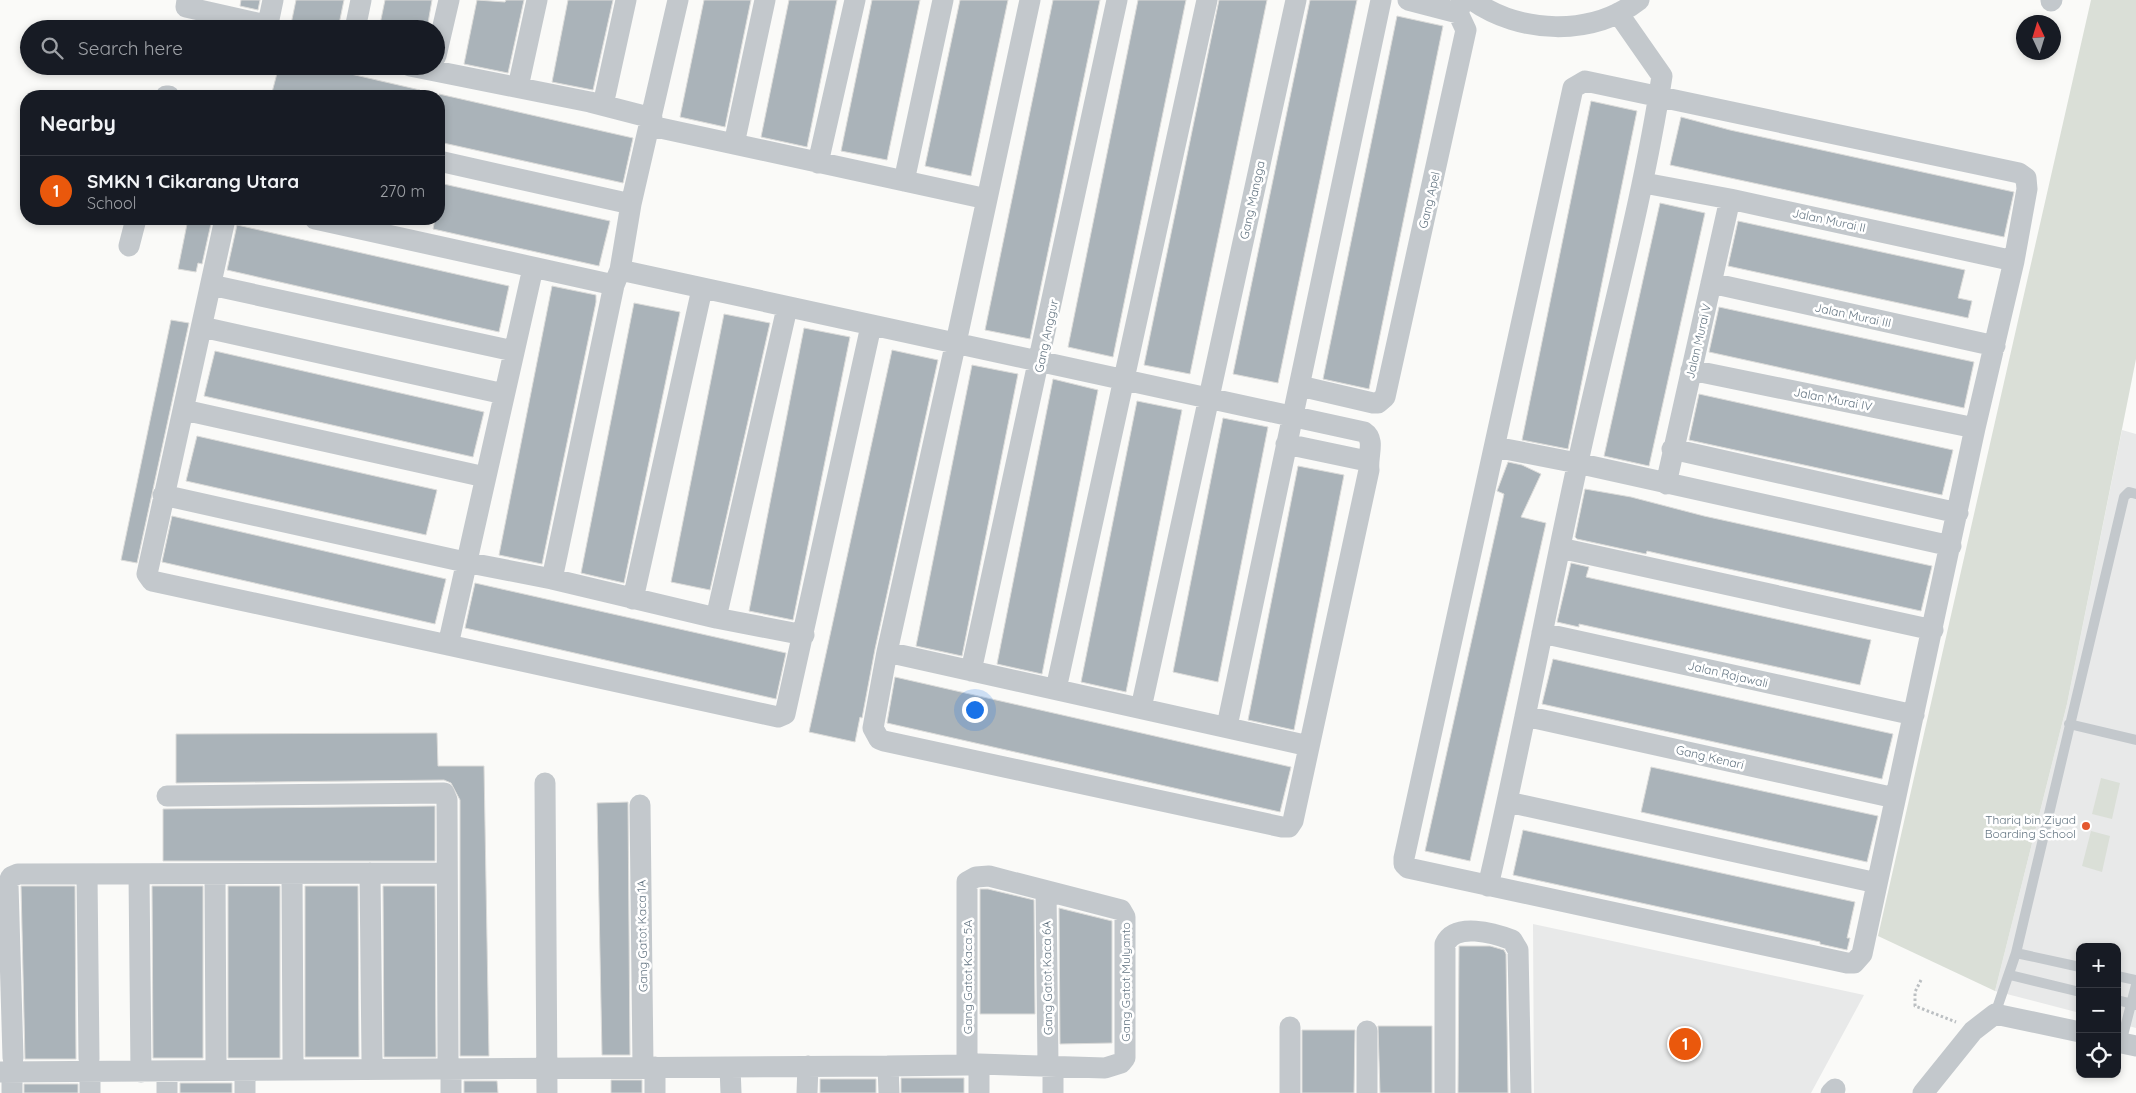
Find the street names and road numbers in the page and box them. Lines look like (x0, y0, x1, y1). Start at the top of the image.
street label: Gang Mangga (1236, 159, 1268, 241)
street label: Gang Apel (1415, 170, 1443, 230)
street label: Jalan Murai II (1791, 205, 1867, 235)
street label: Gang Anggur (1031, 298, 1061, 374)
street label: Jalan Murai III (1813, 300, 1893, 330)
street label: Jalan Murai V (1682, 302, 1714, 380)
street label: Jalan Murai IV (1792, 384, 1874, 414)
street label: Jalan Rajawali (1686, 657, 1770, 691)
street label: Gang Kenari (1674, 742, 1746, 772)
street label: Gang Gatot Kaca 1A (634, 880, 650, 992)
street label: Gang Gatot Kaca 5A (960, 920, 975, 1034)
street label: Gang Gatot Kaca 6A (1039, 921, 1055, 1035)
street label: Gang Gatot Mulyanto (1118, 922, 1133, 1042)

